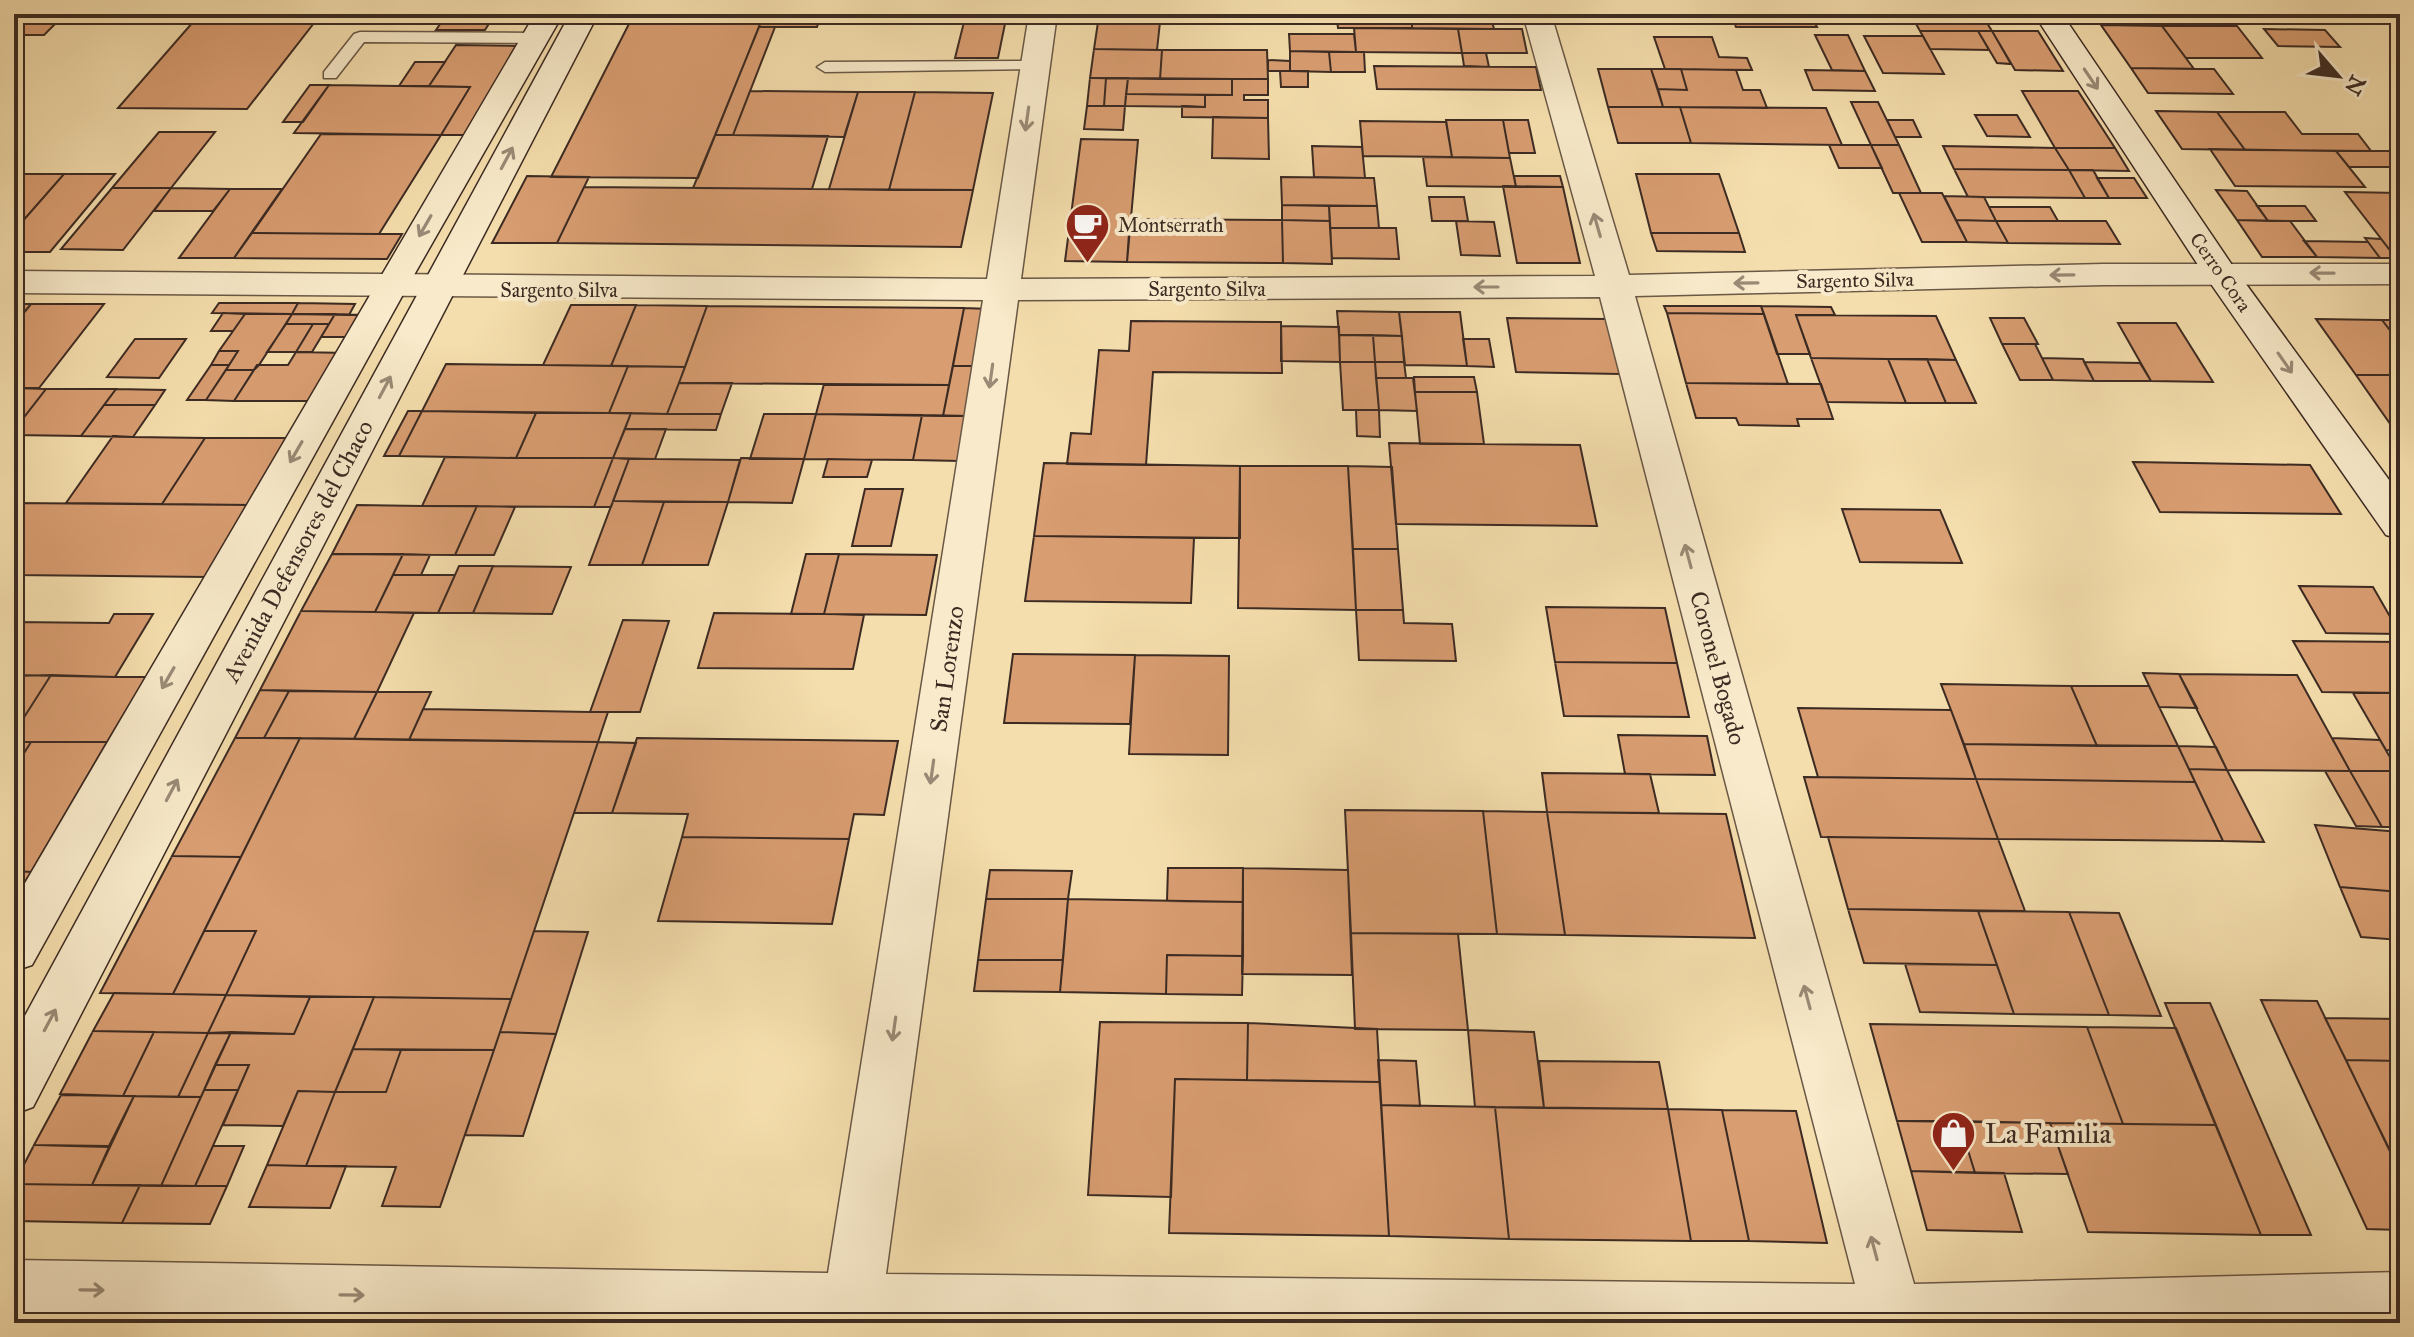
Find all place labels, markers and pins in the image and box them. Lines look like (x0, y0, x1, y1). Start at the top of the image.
cafe icon: Montserrath (1063, 201, 1111, 264)
place label: Montserrath (1118, 213, 1224, 237)
shop icon: La Familia (1930, 1109, 1978, 1172)
place label: La Familia (1985, 1116, 2112, 1151)

